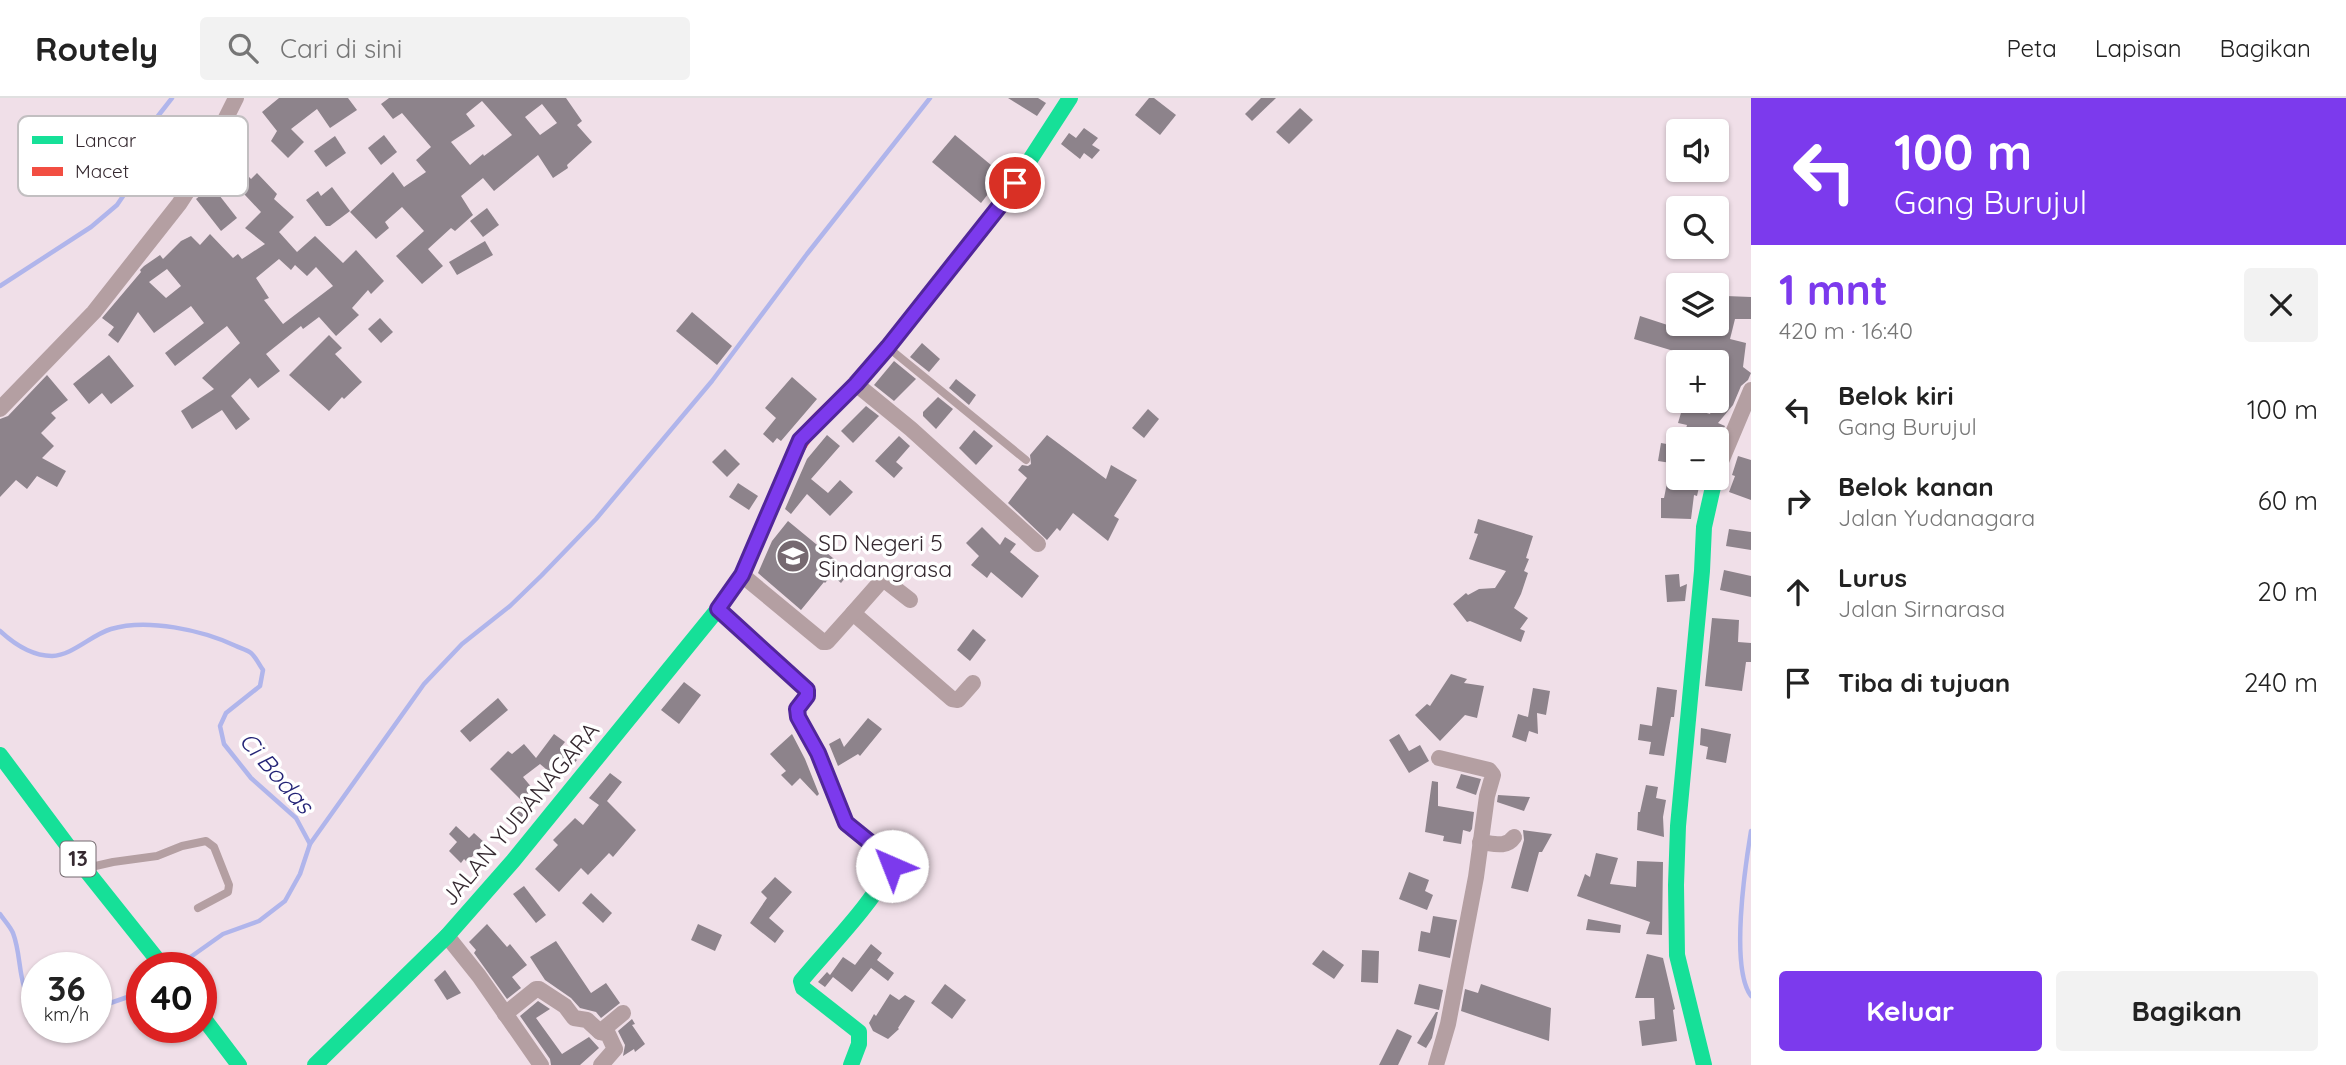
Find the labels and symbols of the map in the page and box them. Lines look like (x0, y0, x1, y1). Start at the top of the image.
legend (18, 116, 248, 196)
text: Lancar (75, 128, 137, 152)
pin (985, 153, 1045, 213)
text: Macet (75, 159, 129, 183)
place label: SD Negeri 5 Sindangrasa (818, 528, 952, 583)
school or university icon: SD Negeri 5 Sindangrasa (774, 537, 812, 575)
street label: JALAN YUDANAGARA (434, 716, 605, 911)
water label: Ci Bodas (233, 726, 321, 820)
position arrow (855, 829, 929, 903)
road number: 13 (60, 842, 96, 876)
speed limit sign: 40 (126, 952, 217, 1043)

